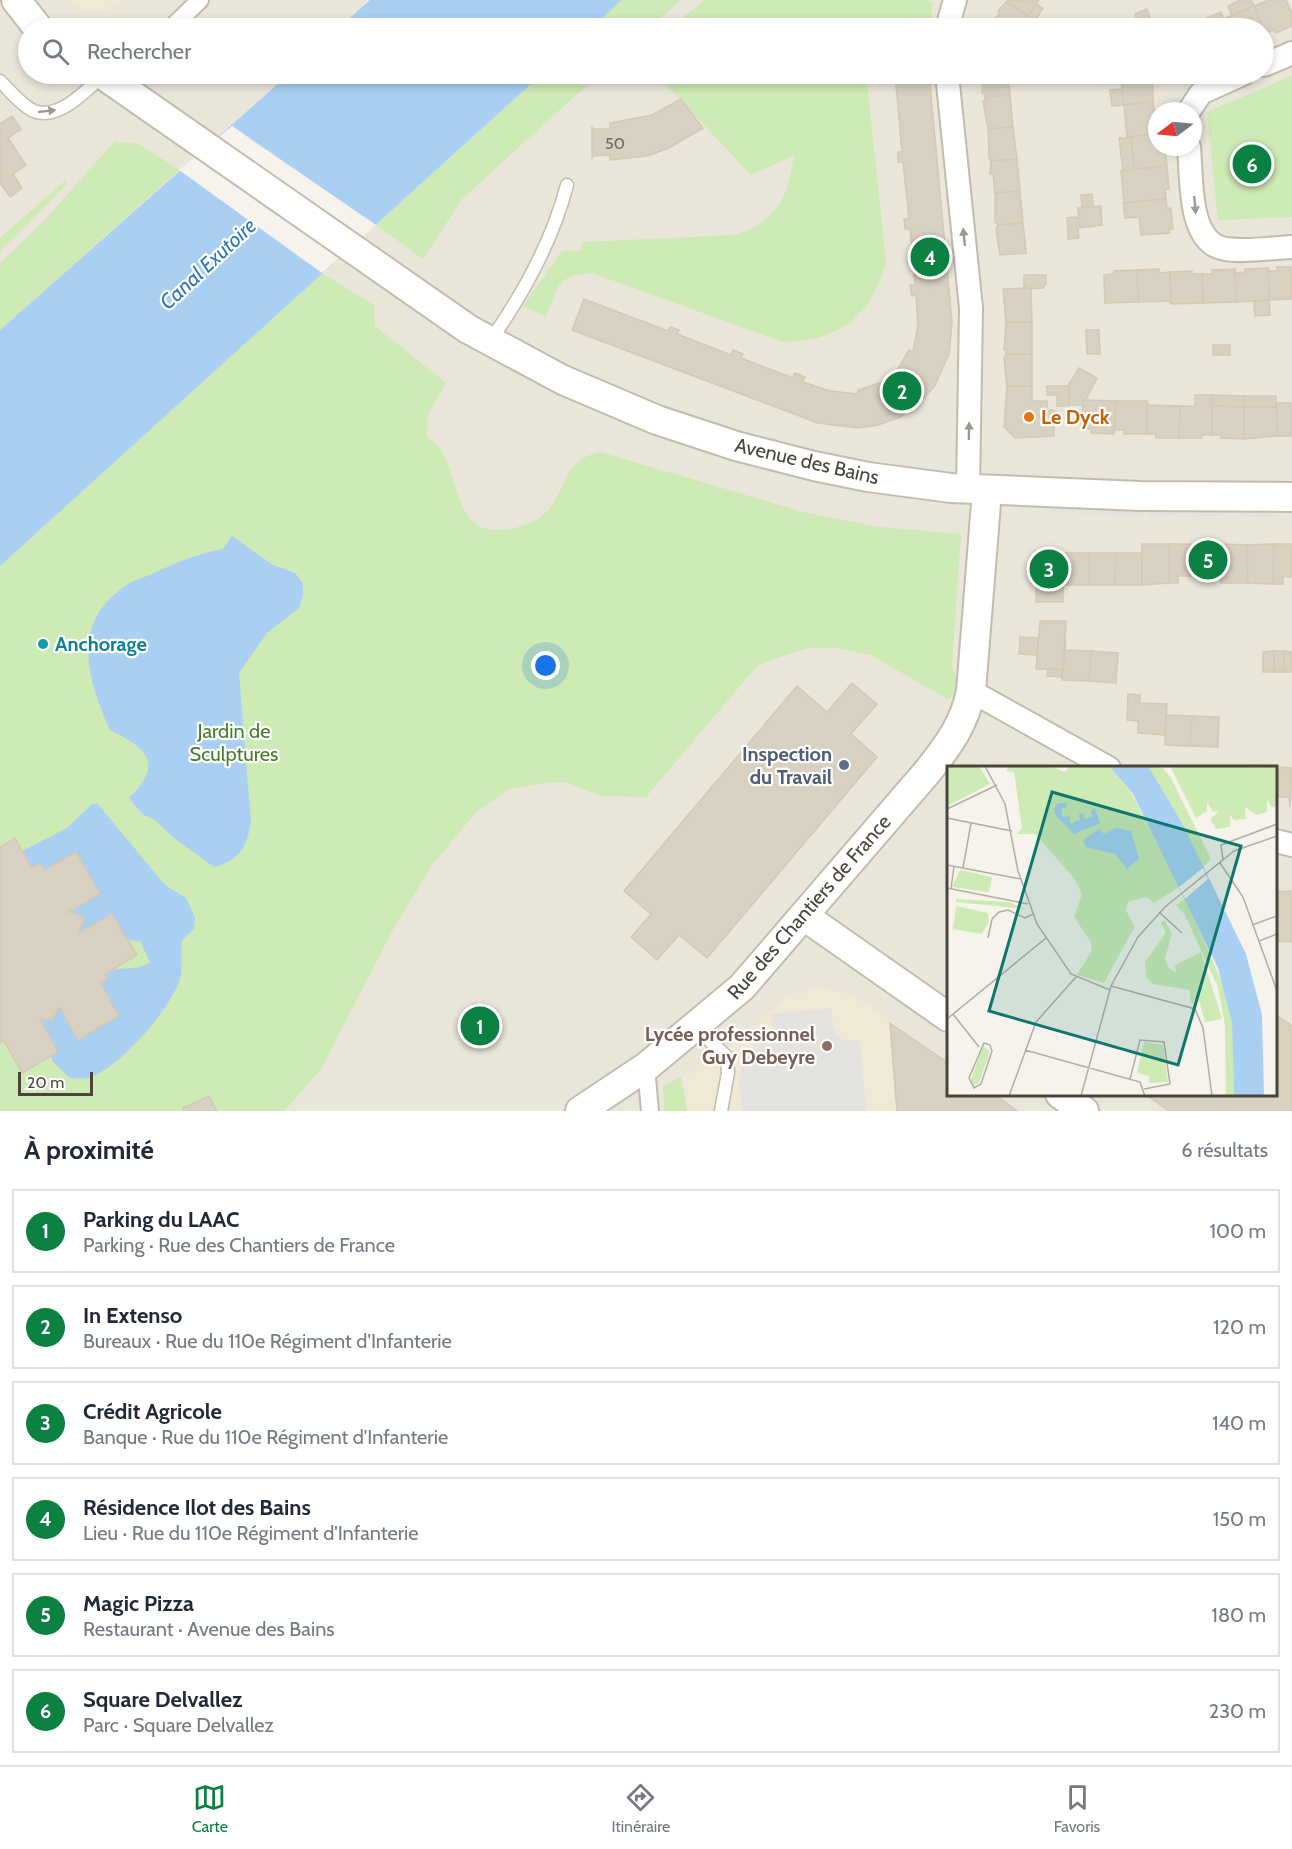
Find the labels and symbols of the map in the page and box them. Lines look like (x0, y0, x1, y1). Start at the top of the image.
north arrow (1148, 102, 1202, 156)
one-way arrow (37, 106, 56, 116)
house number: 50 (605, 134, 625, 153)
pin: 6 (1232, 142, 1272, 186)
one-way arrow (1190, 196, 1200, 215)
water label: Canal Exutoire (154, 212, 261, 315)
one-way arrow (959, 227, 968, 246)
pin: 4 (910, 234, 950, 280)
pin: 2 (882, 368, 922, 414)
place label: Le Dyck (1041, 405, 1110, 429)
marker: Le Dyck (1022, 410, 1036, 424)
one-way arrow (964, 422, 974, 441)
street label: Avenue des Bains (733, 433, 881, 489)
pin: 5 (1188, 538, 1228, 582)
pin: 3 (1030, 546, 1068, 592)
place label: Anchorage (55, 632, 147, 656)
marker: Anchorage (36, 637, 50, 651)
your location (531, 651, 560, 680)
park label: Jardin de Sculptures (190, 719, 278, 766)
place label: Inspection du Travail (742, 742, 832, 789)
marker: Inspection du Travail (837, 758, 851, 772)
inset map (947, 766, 1277, 1096)
street label: Rue des Chantiers de France (722, 810, 896, 1004)
pin: 1 (460, 1004, 500, 1048)
place label: Lycée professionnel Guy Debeyre (645, 1022, 815, 1069)
marker: Lycée professionnel Guy Debeyre (820, 1039, 834, 1053)
scale bar (18, 1069, 93, 1096)

